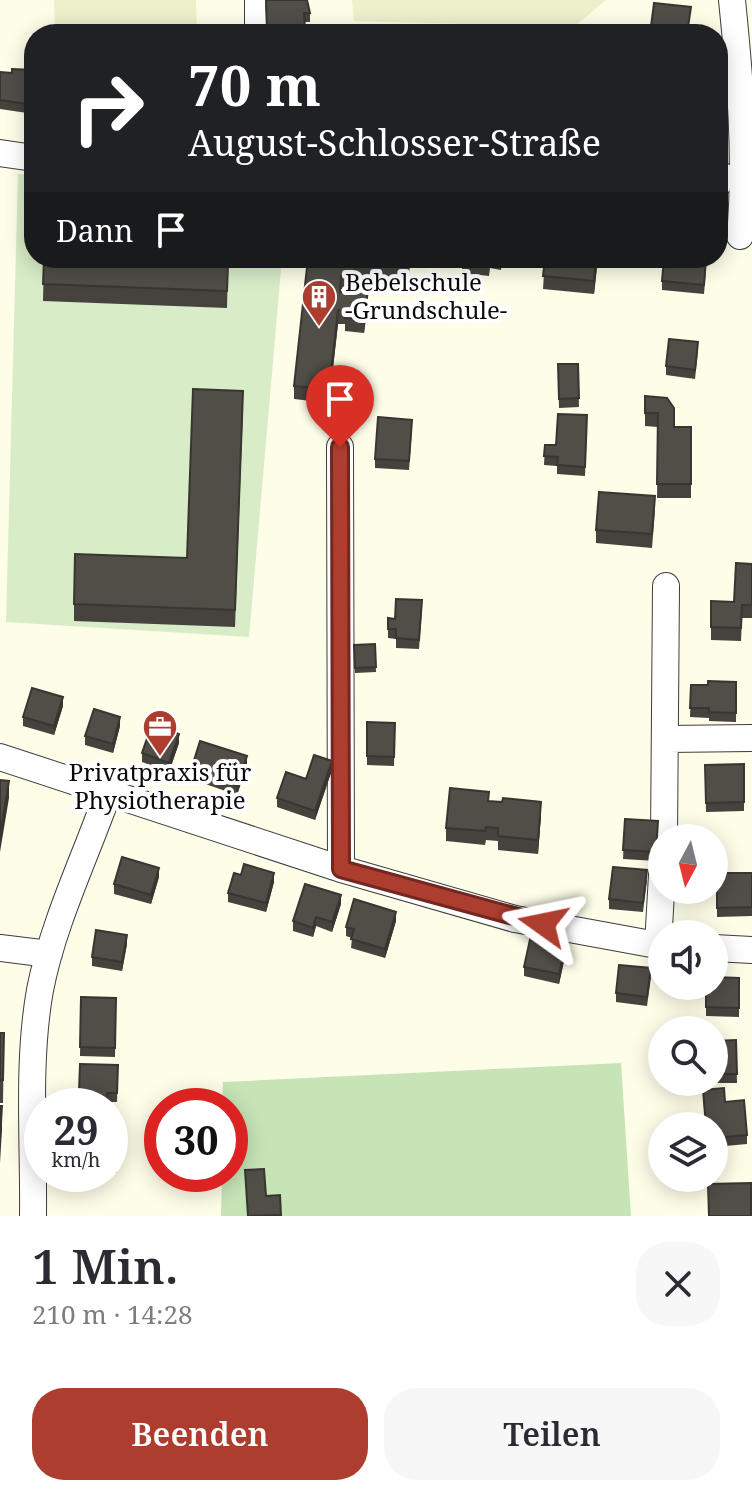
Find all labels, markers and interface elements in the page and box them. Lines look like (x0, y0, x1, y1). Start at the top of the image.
text: 70 m (188, 46, 321, 122)
icon: right (56, 56, 160, 160)
text: August-Schlosser-Straße (188, 118, 601, 167)
icon: arrive (149, 208, 193, 252)
text: Dann (56, 210, 133, 251)
place label: Bebelschule -Grundschule- (345, 265, 507, 326)
building icon: Bebelschule -Grundschule- (300, 278, 338, 328)
pin (306, 365, 374, 447)
icon: arrive (318, 377, 362, 421)
office icon: Privatpraxis für Physiotherapie (141, 708, 179, 758)
place label: Privatpraxis für Physiotherapie (69, 755, 251, 816)
north arrow (648, 824, 728, 904)
map controls (648, 824, 728, 1192)
position arrow (501, 882, 585, 966)
button: sound (648, 920, 728, 1000)
button: search (648, 1016, 728, 1096)
speed limit sign: 30 (144, 1088, 248, 1192)
text: 29 (53, 1102, 99, 1157)
button: layers (648, 1112, 728, 1192)
text: km/h (51, 1146, 101, 1173)
text: 1 Min. (32, 1233, 178, 1298)
button: close (636, 1242, 720, 1326)
text: 210 m · 14:28 (32, 1296, 193, 1332)
button: Beenden (32, 1388, 368, 1480)
button: Teilen (384, 1388, 720, 1480)

